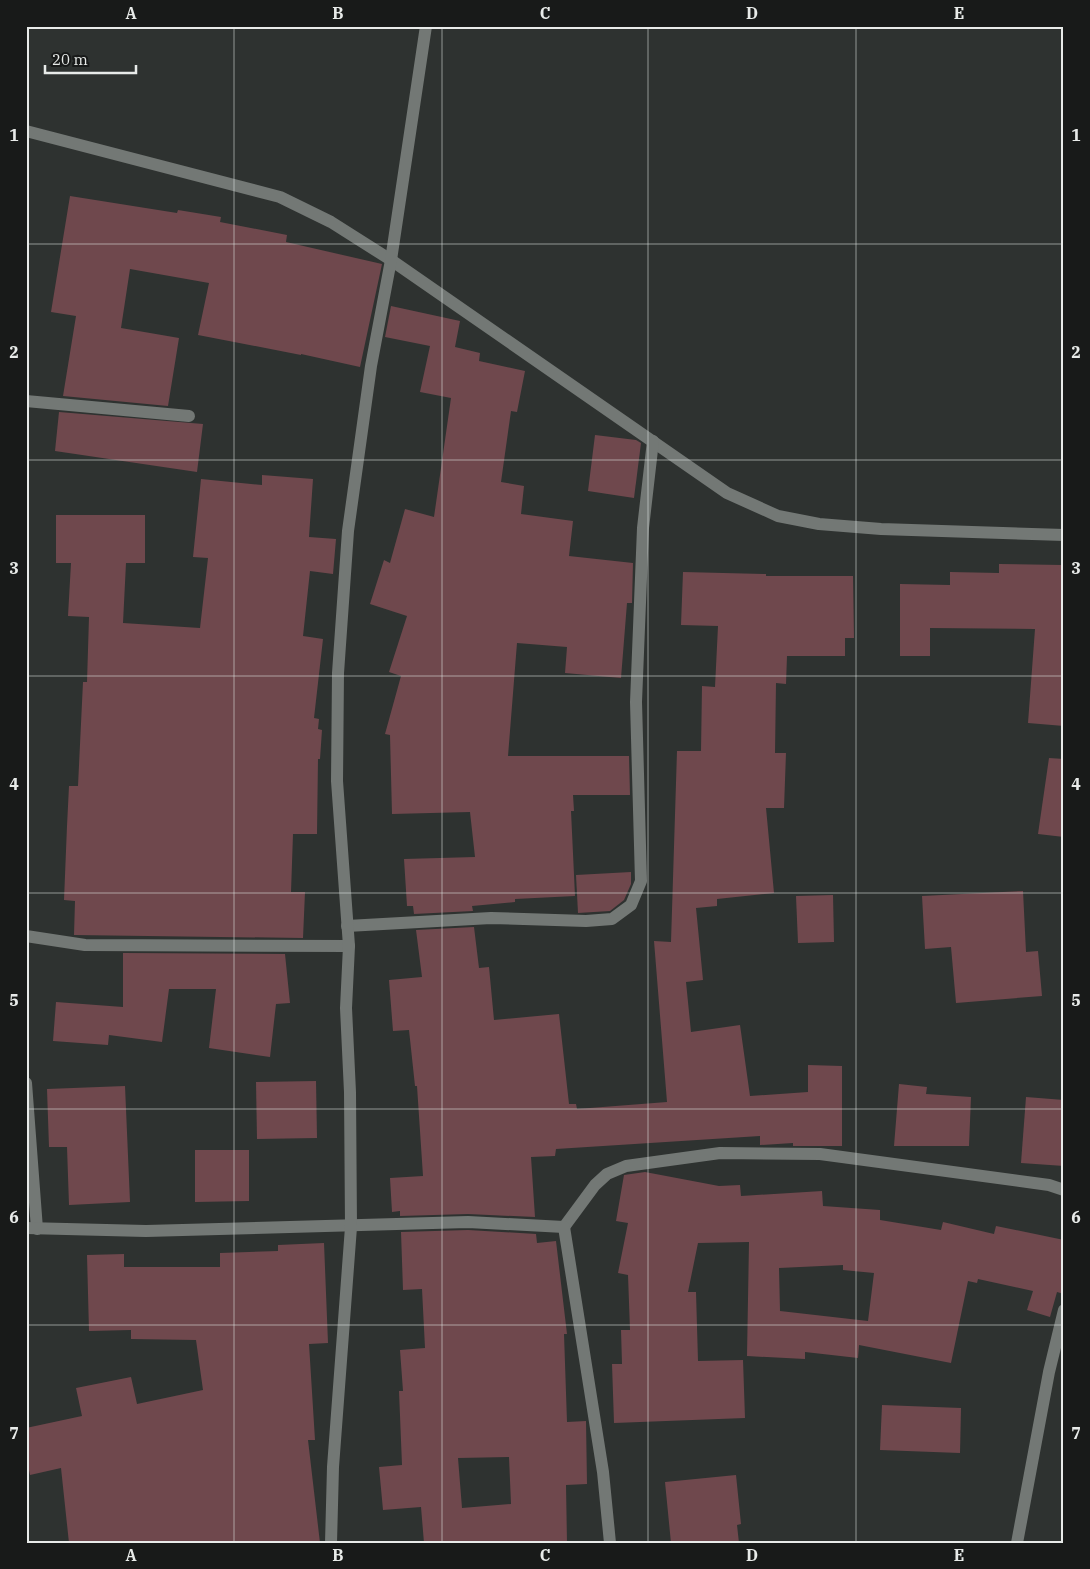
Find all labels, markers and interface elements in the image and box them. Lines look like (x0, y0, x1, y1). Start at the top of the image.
text: A (125, 3, 137, 23)
text: B (332, 3, 344, 23)
text: C (540, 3, 550, 23)
text: D (746, 3, 758, 23)
text: E (954, 3, 964, 23)
scale bar (45, 42, 136, 74)
text: 20 m (52, 50, 88, 69)
text: 1 (9, 125, 19, 145)
text: 1 (1071, 125, 1081, 145)
text: 2 (9, 342, 19, 362)
text: 2 (1071, 342, 1081, 362)
text: 3 (9, 558, 19, 578)
text: 3 (1071, 558, 1081, 578)
text: 4 (9, 774, 19, 794)
text: 4 (1071, 774, 1081, 794)
text: 5 (9, 990, 19, 1010)
text: 5 (1071, 990, 1081, 1010)
text: 6 (9, 1207, 19, 1227)
text: 6 (1071, 1207, 1081, 1227)
text: 7 (9, 1423, 19, 1443)
text: 7 (1071, 1423, 1081, 1443)
text: A (125, 1545, 137, 1565)
text: B (332, 1545, 344, 1565)
text: C (540, 1545, 550, 1565)
text: D (746, 1545, 758, 1565)
text: E (954, 1545, 964, 1565)

